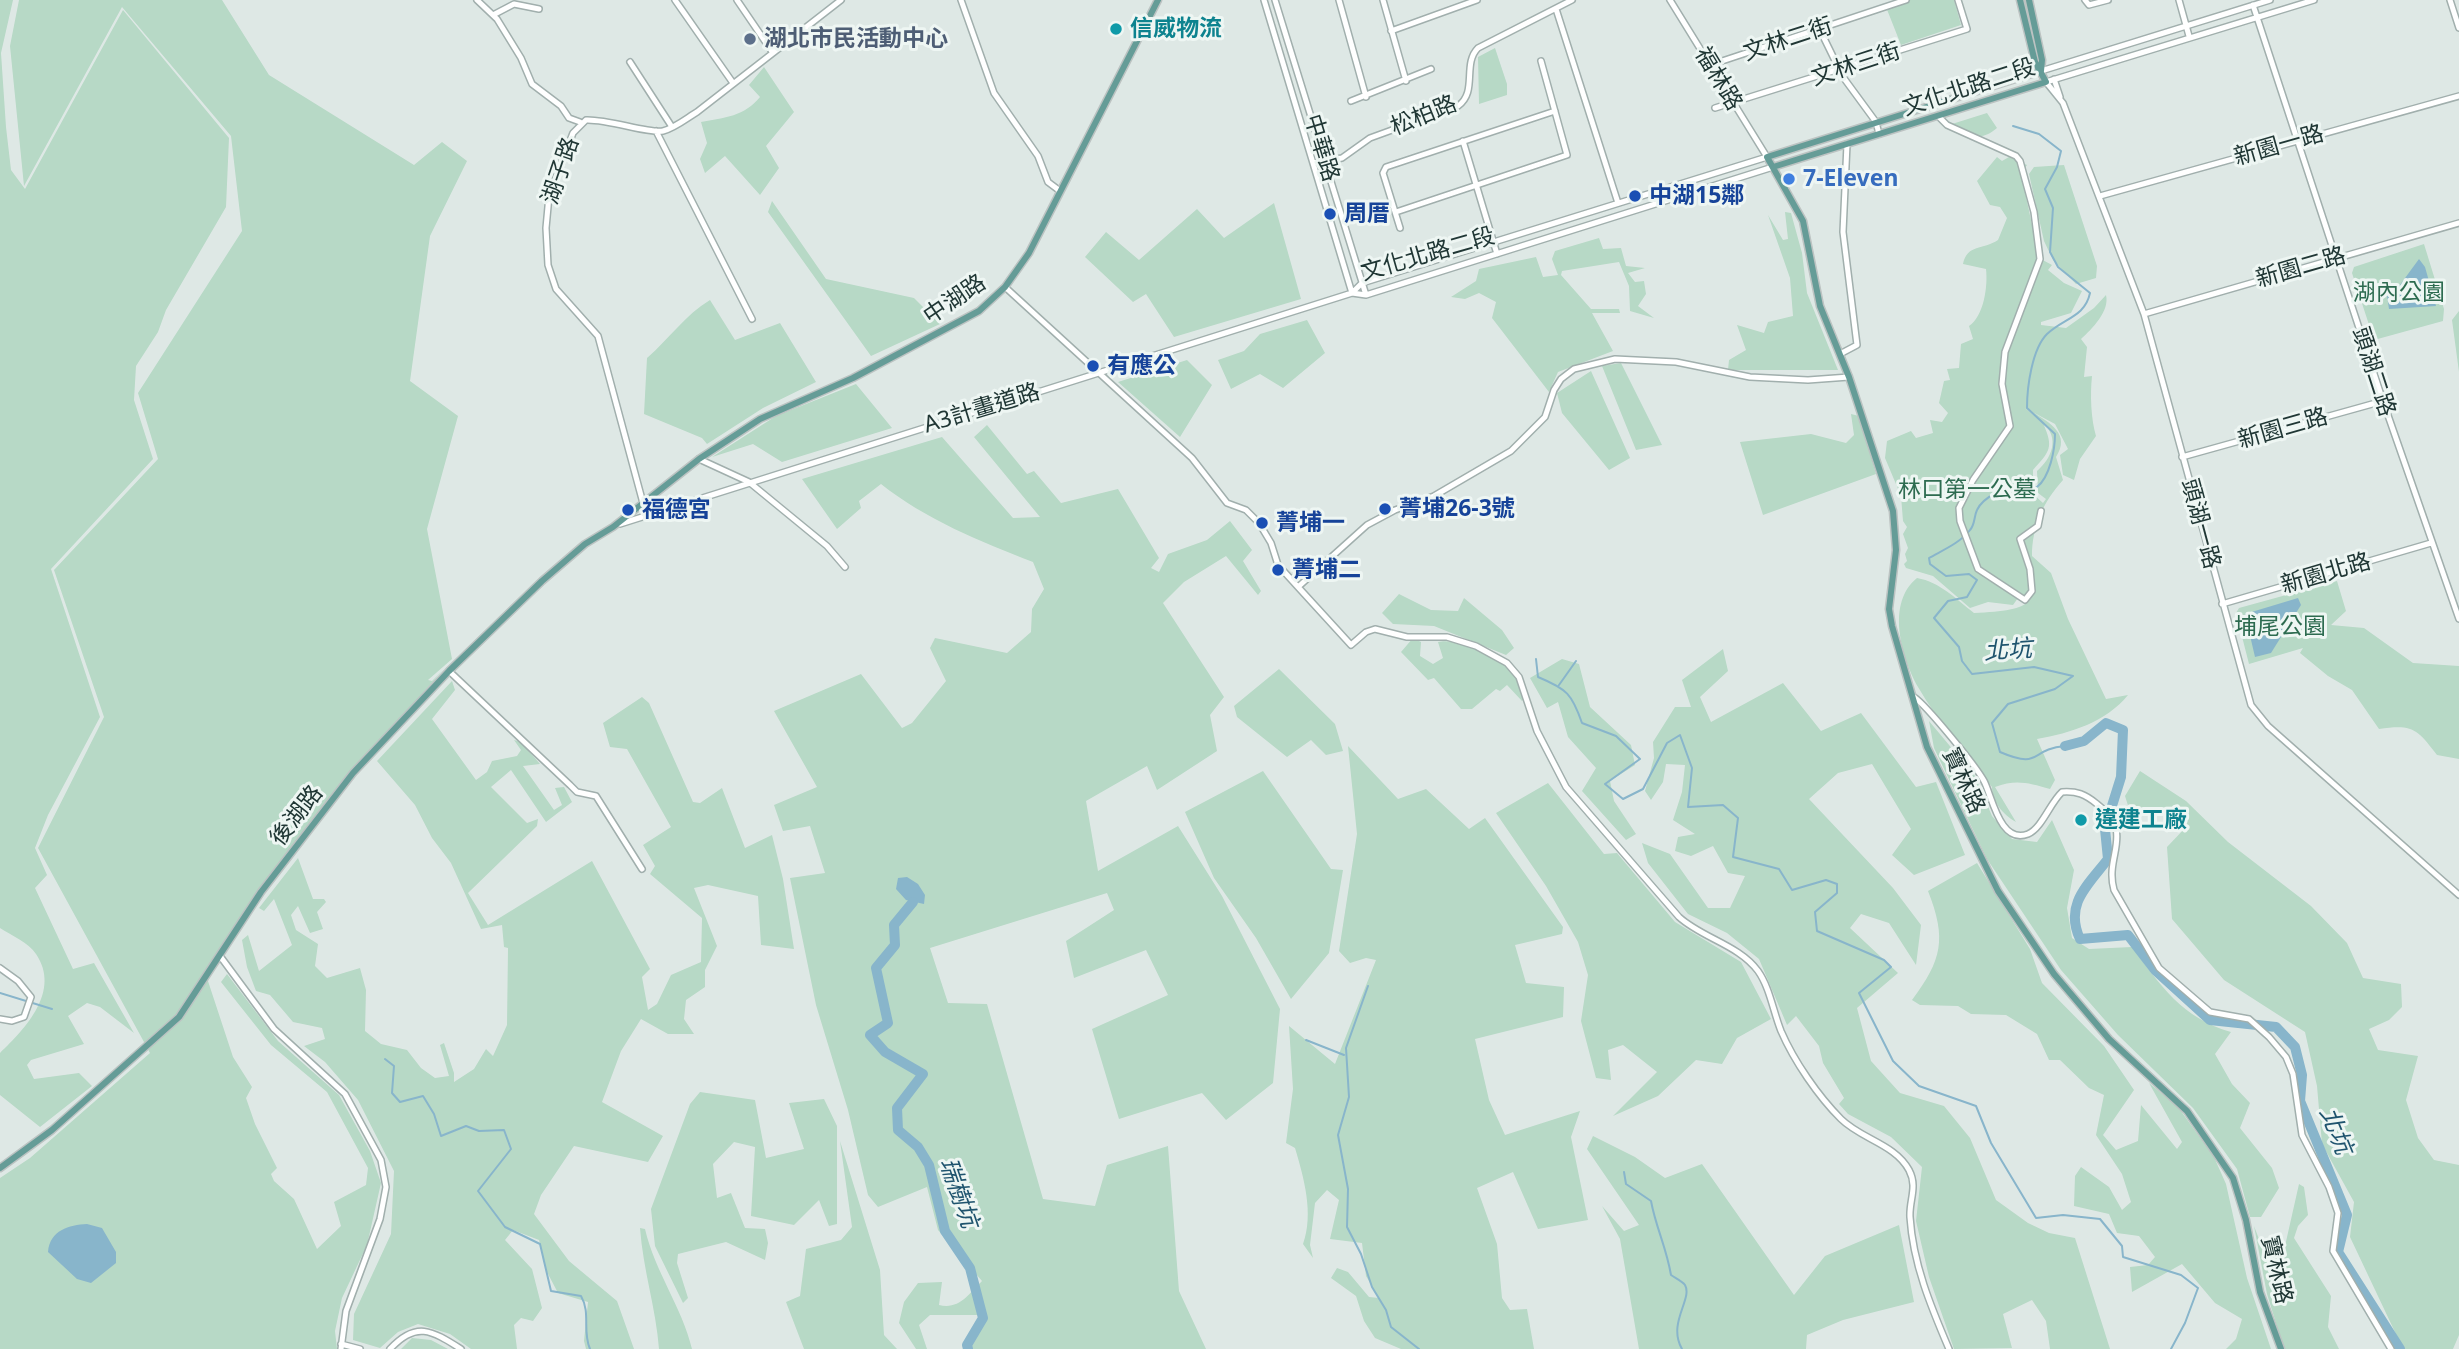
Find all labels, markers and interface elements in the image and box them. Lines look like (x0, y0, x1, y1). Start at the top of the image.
street label: 文林二街 (1740, 13, 1836, 67)
place label: 信威物流 (1130, 15, 1222, 43)
marker: 信威物流 (1108, 21, 1124, 37)
place label: 湖北市民活動中心 (764, 25, 948, 53)
marker: 湖北市民活動中心 (742, 31, 758, 47)
street label: 文林三街 (1808, 38, 1904, 92)
street label: 福林路 (1688, 42, 1748, 116)
street label: 文化北路二段 (1899, 54, 2039, 122)
street label: 松柏路 (1387, 90, 1461, 142)
street label: 中華路 (1298, 111, 1344, 185)
street label: 新園一路 (2231, 120, 2327, 172)
street label: 湖子路 (537, 134, 585, 208)
place label: 7-Eleven (1803, 165, 1898, 193)
marker: 7-Eleven (1781, 171, 1797, 187)
place label: 中湖15鄰 (1649, 182, 1744, 210)
marker: 中湖15鄰 (1627, 188, 1643, 204)
place label: 周厝 (1344, 200, 1390, 228)
marker: 周厝 (1322, 206, 1338, 222)
street label: 文化北路二段 (1358, 223, 1498, 287)
street label: 新園二路 (2253, 242, 2349, 294)
street label: 中湖路 (919, 269, 991, 331)
park label: 湖內公園 (2353, 279, 2445, 307)
street label: 頭湖二路 (2346, 324, 2400, 420)
place label: 有應公 (1107, 352, 1176, 380)
marker: 有應公 (1085, 358, 1101, 374)
street label: A3計畫道路 (921, 378, 1043, 440)
street label: 新園三路 (2235, 403, 2331, 455)
park label: 林口第一公墓 (1898, 476, 2036, 504)
street label: 頭湖一路 (2175, 476, 2225, 572)
place label: 菁埔26-3號 (1399, 495, 1515, 523)
place label: 福德宮 (642, 496, 711, 524)
marker: 菁埔26-3號 (1377, 501, 1393, 517)
marker: 福德宮 (620, 502, 636, 518)
place label: 菁埔一 (1276, 509, 1345, 537)
marker: 菁埔一 (1254, 515, 1270, 531)
street label: 新園北路 (2278, 548, 2374, 600)
place label: 菁埔二 (1292, 556, 1361, 584)
marker: 菁埔二 (1270, 562, 1286, 578)
park label: 埔尾公園 (2234, 613, 2326, 641)
water label: 北坑 (1983, 635, 2033, 667)
street label: 寶林路 (1936, 744, 1990, 818)
street label: 後湖路 (265, 780, 329, 852)
place label: 違建工廠 (2095, 806, 2187, 834)
marker: 違建工廠 (2073, 812, 2089, 828)
water label: 北坑 (2313, 1103, 2357, 1159)
water label: 瑞樹坑 (933, 1154, 983, 1232)
street label: 寶林路 (2255, 1233, 2297, 1307)

